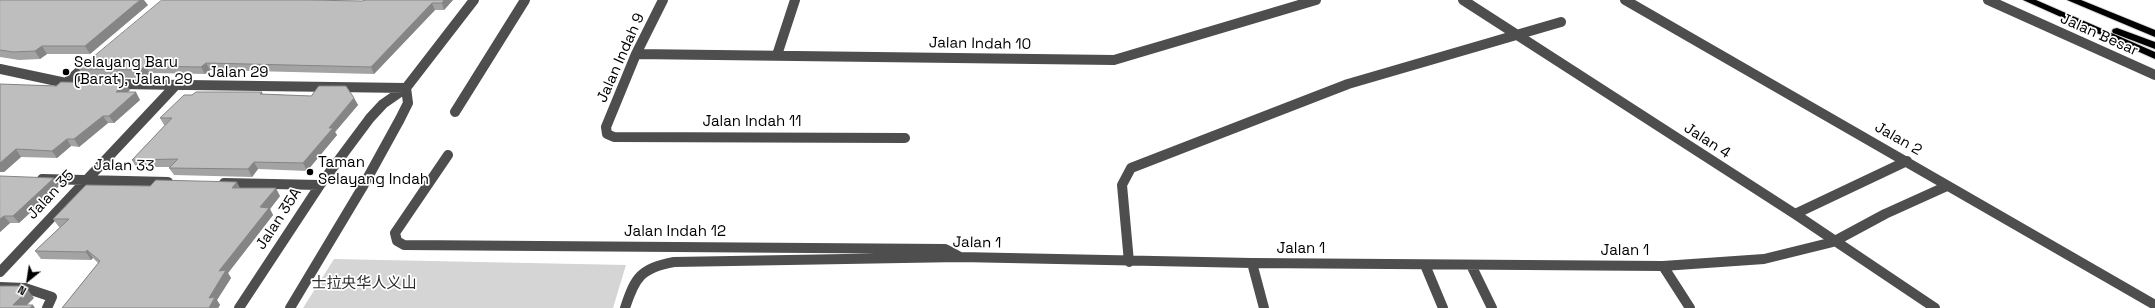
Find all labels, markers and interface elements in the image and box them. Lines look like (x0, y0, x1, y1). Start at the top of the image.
street label: Jalan Besar (2057, 10, 2141, 60)
street label: Jalan Indah 9 (593, 11, 649, 105)
street label: Jalan Indah 10 (929, 34, 1031, 54)
place label: Selayang Baru (Barat), Jalan 29 (74, 54, 193, 89)
street label: Jalan 29 (208, 64, 268, 82)
marker: Selayang Baru (Barat), Jalan 29 (61, 67, 71, 77)
street label: Jalan Indah 11 (702, 113, 802, 131)
street label: Jalan 2 (1871, 118, 1925, 160)
street label: Jalan 4 (1680, 119, 1734, 163)
place label: Taman Selayang Indah (318, 154, 429, 189)
street label: Jalan 33 (94, 156, 154, 176)
street label: Jalan 35 (24, 167, 78, 223)
marker: Taman Selayang Indah (305, 167, 315, 177)
street label: Jalan 35A (252, 185, 306, 253)
street label: Jalan Indah 12 (624, 223, 726, 241)
street label: Jalan 1 (952, 234, 1002, 252)
street label: Jalan 1 (1277, 240, 1325, 258)
street label: Jalan 1 (1601, 242, 1649, 260)
north arrow (8, 260, 48, 300)
park label: 士拉央华人义山 (312, 275, 416, 293)
text: N (15, 282, 29, 298)

